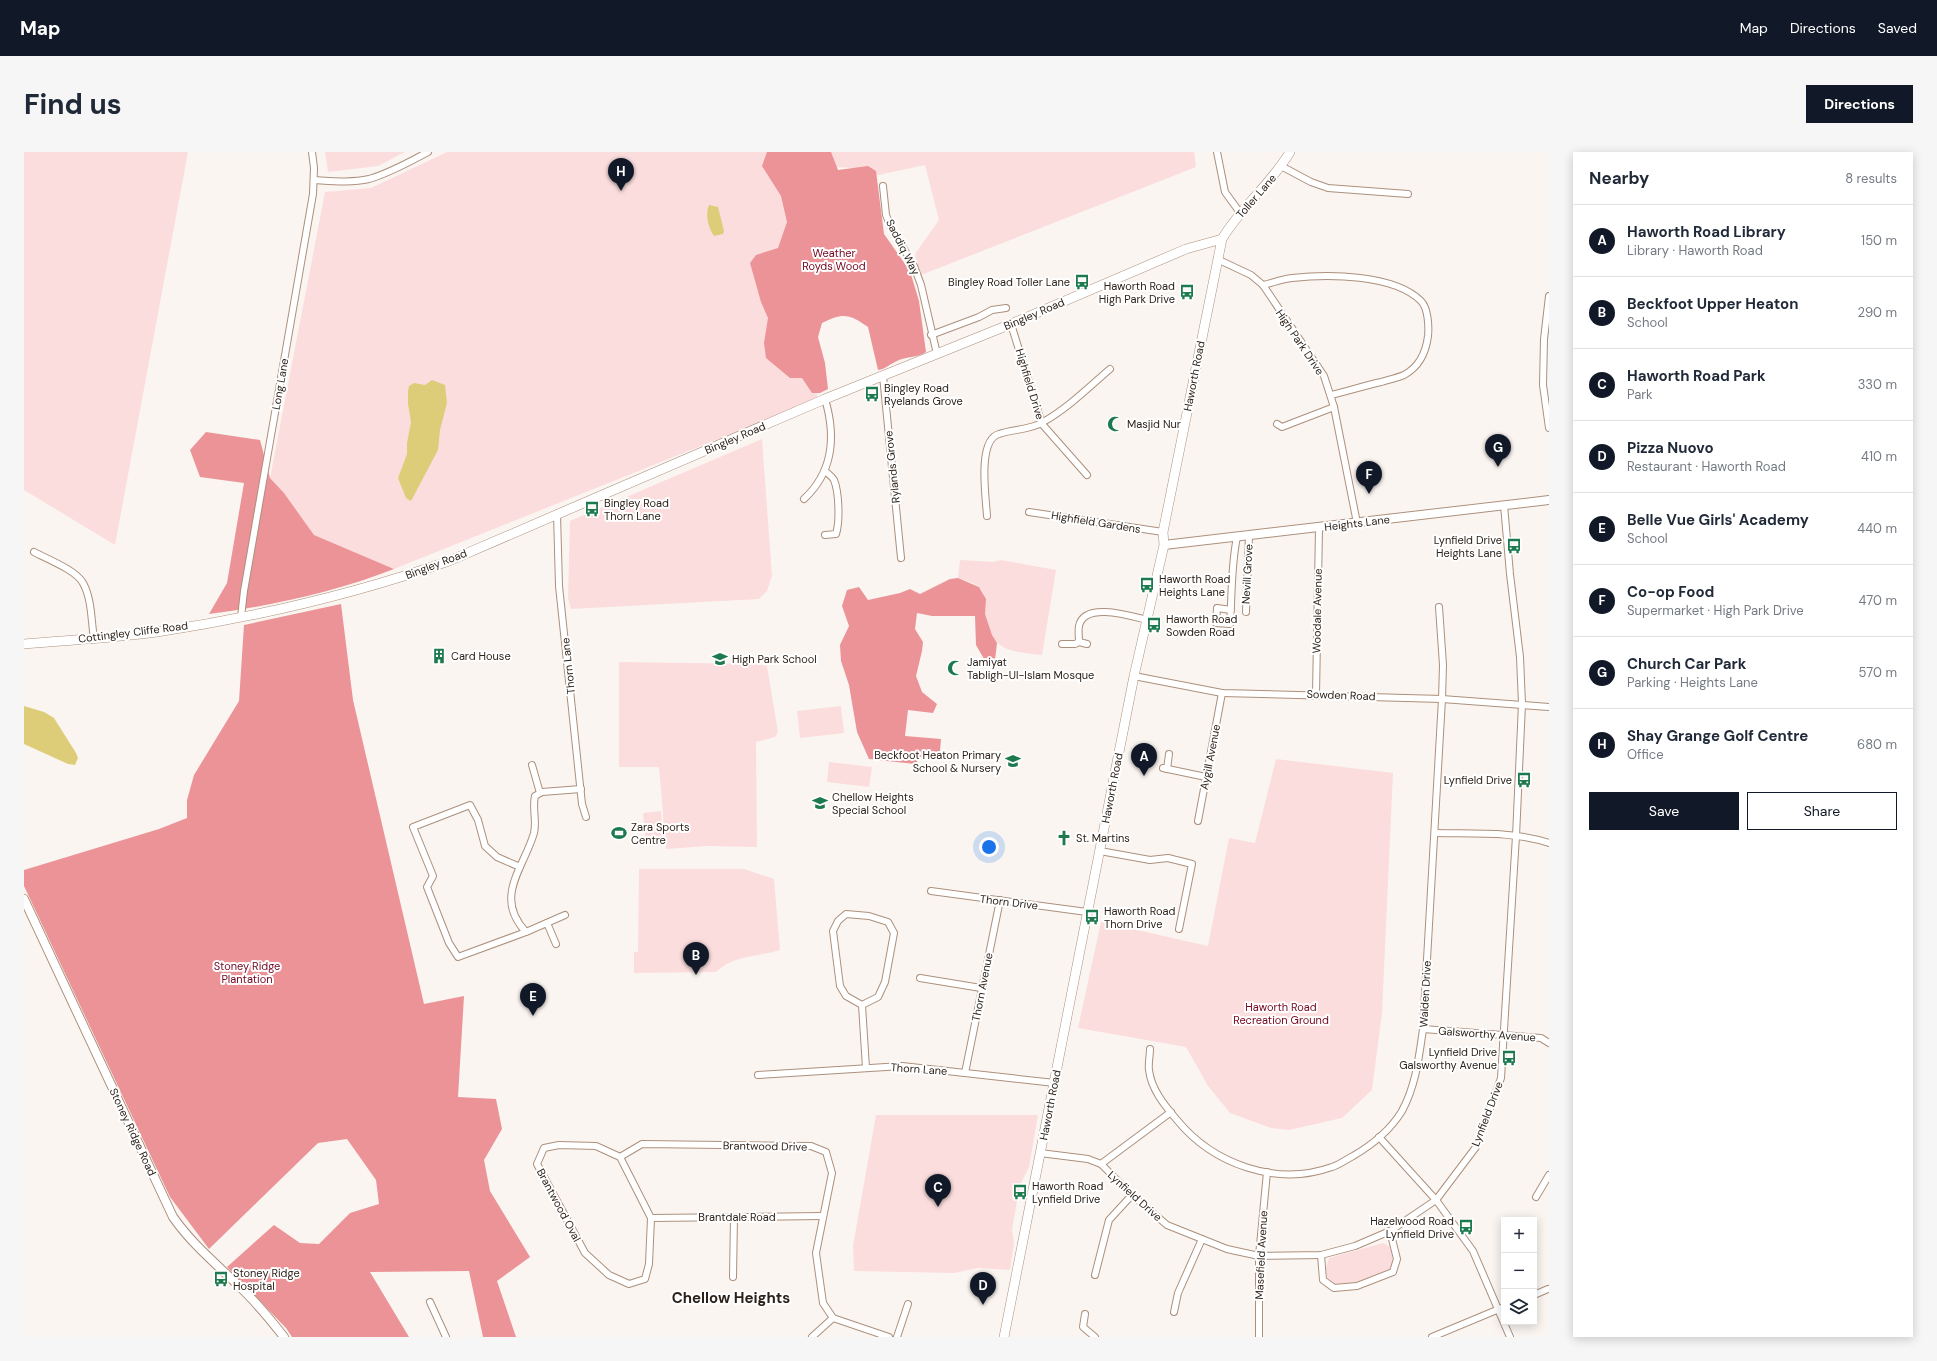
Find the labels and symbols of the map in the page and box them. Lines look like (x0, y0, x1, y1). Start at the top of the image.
pin: H (608, 158, 634, 191)
street label: Toller Lane (1233, 171, 1279, 221)
street label: Saddiq Way (883, 217, 923, 277)
park label: Weather Royds Wood (802, 246, 866, 273)
bus stop icon: Bingley Road Toller Lane (1073, 273, 1091, 291)
place label: Bingley Road Toller Lane (948, 275, 1070, 289)
place label: Haworth Road High Park Drive (1099, 279, 1175, 306)
bus stop icon: Haworth Road High Park Drive (1178, 283, 1196, 301)
street label: Bingley Road (1001, 295, 1067, 333)
street label: High Park Drive (1273, 306, 1327, 378)
street label: Haworth Road (1180, 340, 1208, 412)
street label: Highfield Drive (1013, 347, 1047, 421)
street label: Long Lane (269, 357, 291, 411)
place label: Bingley Road Ryelands Grove (884, 381, 963, 408)
bus stop icon: Bingley Road Ryelands Grove (863, 385, 881, 403)
mosque icon: Masjid Nur (1106, 415, 1124, 433)
place label: Masjid Nur (1127, 417, 1181, 431)
street label: Bingley Road (702, 419, 768, 457)
street label: Rylands Grove (881, 430, 903, 504)
pin: G (1485, 434, 1511, 467)
pin: F (1356, 461, 1382, 494)
place label: Bingley Road Thorn Lane (604, 496, 669, 523)
bus stop icon: Bingley Road Thorn Lane (583, 500, 601, 518)
street label: Highfield Gardens (1050, 508, 1142, 536)
street label: Heights Lane (1323, 512, 1391, 534)
place label: Lynfield Drive Heights Lane (1434, 533, 1502, 560)
bus stop icon: Lynfield Drive Heights Lane (1505, 537, 1523, 555)
street label: Nevill Grove (1238, 544, 1256, 604)
street label: Bingley Road (403, 546, 469, 582)
street label: Woodale Avenue (1309, 568, 1325, 654)
place label: Haworth Road Heights Lane (1159, 572, 1230, 599)
bus stop icon: Haworth Road Heights Lane (1138, 576, 1156, 594)
place label: Haworth Road Sowden Road (1166, 612, 1237, 639)
bus stop icon: Haworth Road Sowden Road (1145, 616, 1163, 634)
street label: Cottingley Cliffe Road (77, 618, 189, 646)
street label: Thorn Lane (558, 637, 578, 695)
building icon: Card House (430, 647, 448, 665)
place label: Card House (451, 649, 511, 663)
school or university icon: High Park School (711, 650, 729, 668)
place label: High Park School (732, 652, 817, 666)
place label: Jamiyat Tabligh-Ul-Islam Mosque (967, 655, 1094, 682)
mosque icon: Jamiyat Tabligh-Ul-Islam Mosque (946, 659, 964, 677)
street label: Sowden Road (1306, 687, 1376, 703)
street label: Aygill Avenue (1197, 723, 1223, 791)
pin: A (1131, 743, 1157, 776)
place label: Beckfoot Heaton Primary School & Nursery (874, 748, 1001, 775)
school or university icon: Beckfoot Heaton Primary School & Nursery (1004, 752, 1022, 770)
street label: Haworth Road (1098, 752, 1126, 824)
bus stop icon: Lynfield Drive (1515, 771, 1533, 789)
place label: Lynfield Drive (1444, 773, 1512, 787)
place label: Chellow Heights Special School (832, 790, 914, 817)
school or university icon: Chellow Heights Special School (811, 794, 829, 812)
place label: Zara Sports Centre (631, 820, 690, 847)
sports icon: Zara Sports Centre (610, 824, 628, 842)
church icon: St. Martins (1055, 829, 1073, 847)
place label: St. Martins (1076, 831, 1130, 845)
your location (979, 837, 999, 857)
street label: Thorn Drive (979, 891, 1039, 913)
place label: Haworth Road Thorn Drive (1104, 904, 1175, 931)
bus stop icon: Haworth Road Thorn Drive (1083, 908, 1101, 926)
pin: B (683, 942, 709, 975)
street label: Thorn Avenue (968, 951, 996, 1023)
park label: Stoney Ridge Plantation (214, 959, 280, 986)
street label: Walden Drive (1416, 960, 1434, 1028)
pin: E (520, 983, 546, 1016)
park label: Haworth Road Recreation Ground (1233, 1000, 1329, 1027)
street label: Galsworthy Avenue (1438, 1024, 1536, 1044)
place label: Lynfield Drive Galsworthy Avenue (1399, 1045, 1497, 1072)
bus stop icon: Lynfield Drive Galsworthy Avenue (1500, 1049, 1518, 1067)
street label: Thorn Lane (890, 1060, 948, 1078)
street label: Haworth Road (1036, 1069, 1064, 1141)
street label: Lynfield Drive (1468, 1080, 1506, 1148)
street label: Stoney Ridge Road (107, 1086, 160, 1178)
street label: Brantwood Drive (723, 1138, 807, 1154)
street label: Brantwood Oval (534, 1166, 584, 1244)
street label: Lynfield Drive (1105, 1168, 1165, 1224)
pin: C (925, 1174, 951, 1207)
place label: Haworth Road Lynfield Drive (1032, 1179, 1103, 1206)
bus stop icon: Haworth Road Lynfield Drive (1011, 1183, 1029, 1201)
street label: Brantdale Road (698, 1210, 776, 1224)
street label: Masefield Avenue (1252, 1210, 1270, 1300)
place label: Hazelwood Road Lynfield Drive (1370, 1214, 1454, 1241)
bus stop icon: Hazelwood Road Lynfield Drive (1457, 1218, 1475, 1236)
place label: Stoney Ridge Hospital (233, 1266, 300, 1293)
bus stop icon: Stoney Ridge Hospital (212, 1270, 230, 1288)
pin: D (970, 1272, 996, 1305)
district label: Chellow Heights (672, 1288, 790, 1308)

